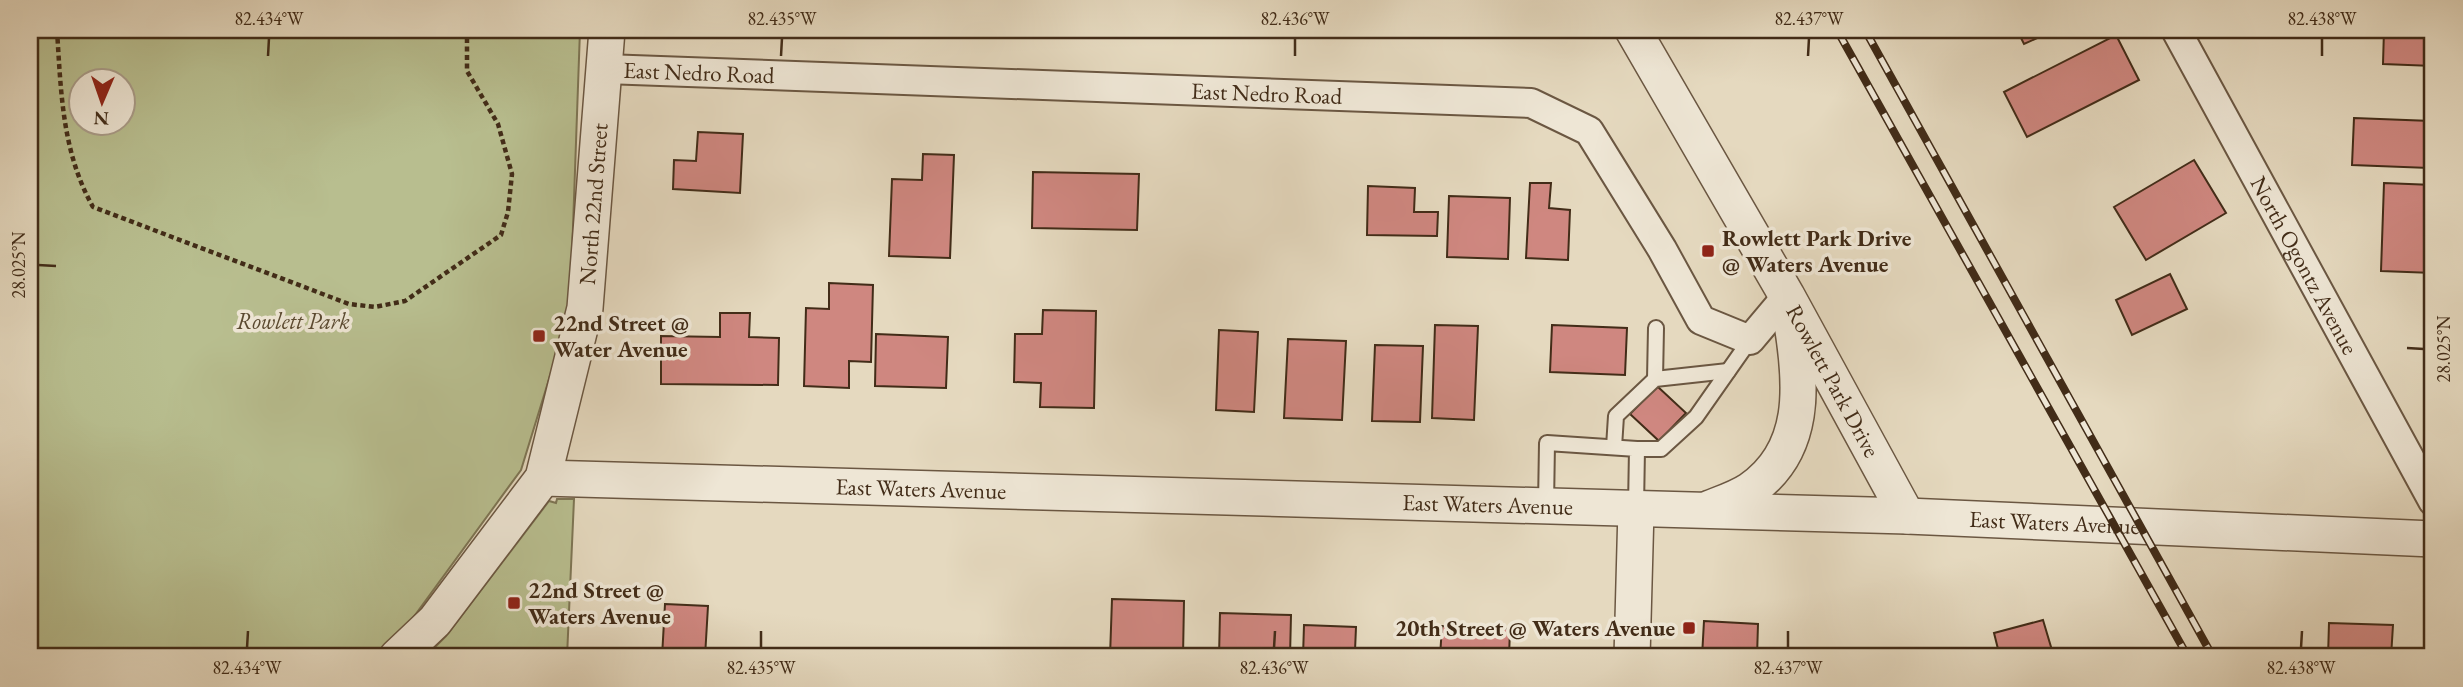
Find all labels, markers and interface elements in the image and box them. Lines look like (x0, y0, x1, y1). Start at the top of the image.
text: 82.434°W (234, 7, 304, 30)
text: 82.435°W (747, 7, 817, 30)
text: 82.436°W (1260, 7, 1330, 30)
text: 82.437°W (1774, 7, 1844, 30)
text: 82.438°W (2287, 7, 2357, 30)
street label: East Nedro Road (623, 55, 775, 90)
north arrow (66, 66, 136, 136)
street label: East Nedro Road (1190, 76, 1343, 111)
text: N (93, 106, 110, 131)
street label: North 22nd Street (572, 121, 615, 286)
street label: North Ogontz Avenue (2244, 171, 2365, 360)
place label: Rowlett Park Drive @ Waters Avenue (1722, 223, 1912, 279)
text: 28.025°N (7, 231, 30, 298)
marker: Rowlett Park Drive @ Waters Avenue (1700, 243, 1716, 259)
street label: Rowlett Park Drive (1779, 299, 1887, 463)
park label: Rowlett Park (236, 306, 350, 336)
place label: 22nd Street @ Water Avenue (553, 308, 689, 364)
text: 28.025°N (2432, 315, 2455, 382)
marker: 22nd Street @ Water Avenue (531, 328, 547, 344)
street label: East Waters Avenue (835, 471, 1007, 506)
street label: East Waters Avenue (1402, 487, 1573, 522)
street label: East Waters Avenue (1968, 504, 2140, 541)
place label: 22nd Street @ Waters Avenue (528, 575, 671, 631)
marker: 22nd Street @ Waters Avenue (506, 595, 522, 611)
place label: 20th Street @ Waters Avenue (1395, 613, 1675, 643)
marker: 20th Street @ Waters Avenue (1681, 620, 1697, 636)
text: 82.434°W (212, 656, 282, 679)
text: 82.435°W (726, 656, 796, 679)
text: 82.436°W (1239, 656, 1309, 679)
text: 82.437°W (1753, 656, 1823, 679)
text: 82.438°W (2266, 656, 2336, 679)

